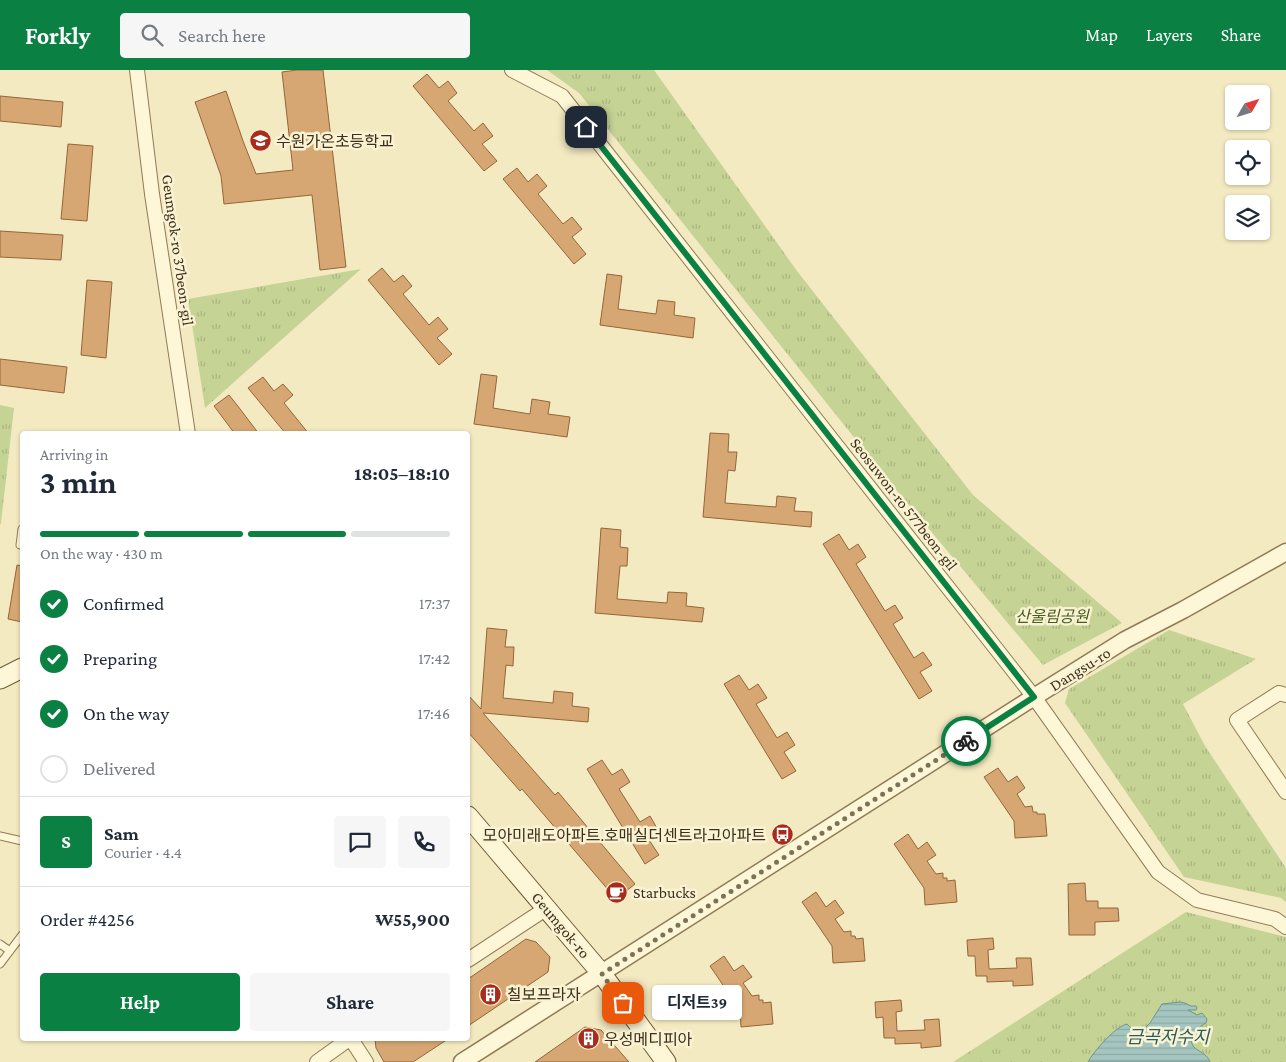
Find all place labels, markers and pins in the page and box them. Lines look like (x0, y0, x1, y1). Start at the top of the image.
pin (565, 106, 607, 148)
school or university icon: 수원가온초등학교 (248, 129, 272, 153)
place label: 수원가온초등학교 (276, 133, 394, 150)
bus stop icon: 모아미래도아파트.호매실더센트라고아파트 (770, 823, 794, 847)
place label: 모아미래도아파트.호매실더센트라고아파트 (483, 827, 766, 844)
cafe icon: Starbucks (605, 880, 629, 904)
place label: Starbucks (633, 884, 696, 901)
building icon: 칠보프라자 (479, 982, 503, 1006)
pin (602, 982, 644, 1024)
place label: 칠보프라자 (507, 986, 581, 1003)
callout: 디저트39 (653, 986, 743, 1020)
building icon: 우성메디피아 (576, 1027, 600, 1051)
place label: 우성메디피아 (604, 1031, 693, 1048)

